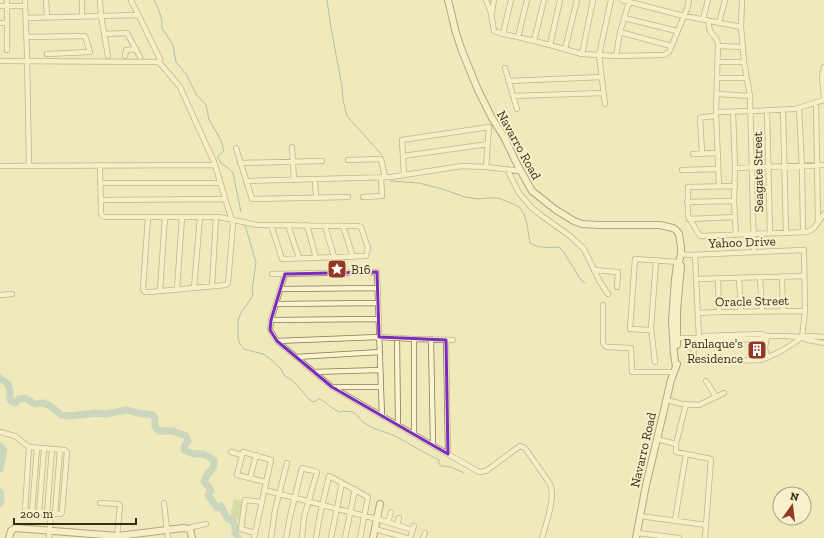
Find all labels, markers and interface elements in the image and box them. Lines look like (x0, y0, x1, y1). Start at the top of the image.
street label: Navarro Road (494, 108, 544, 182)
street label: Seagate Street (750, 131, 766, 213)
street label: Yahoo Drive (707, 233, 776, 251)
place icon: B16 (326, 258, 348, 280)
place label: B16 (351, 262, 371, 277)
street label: Oracle Street (715, 293, 789, 309)
place label: Panlaque's Residence (684, 336, 743, 366)
building icon: Panlaque's Residence (746, 339, 768, 361)
street label: Navarro Road (627, 411, 659, 489)
north arrow (772, 486, 812, 526)
text: N (789, 489, 801, 504)
scale bar (14, 500, 136, 526)
text: 200 m (20, 507, 54, 521)

